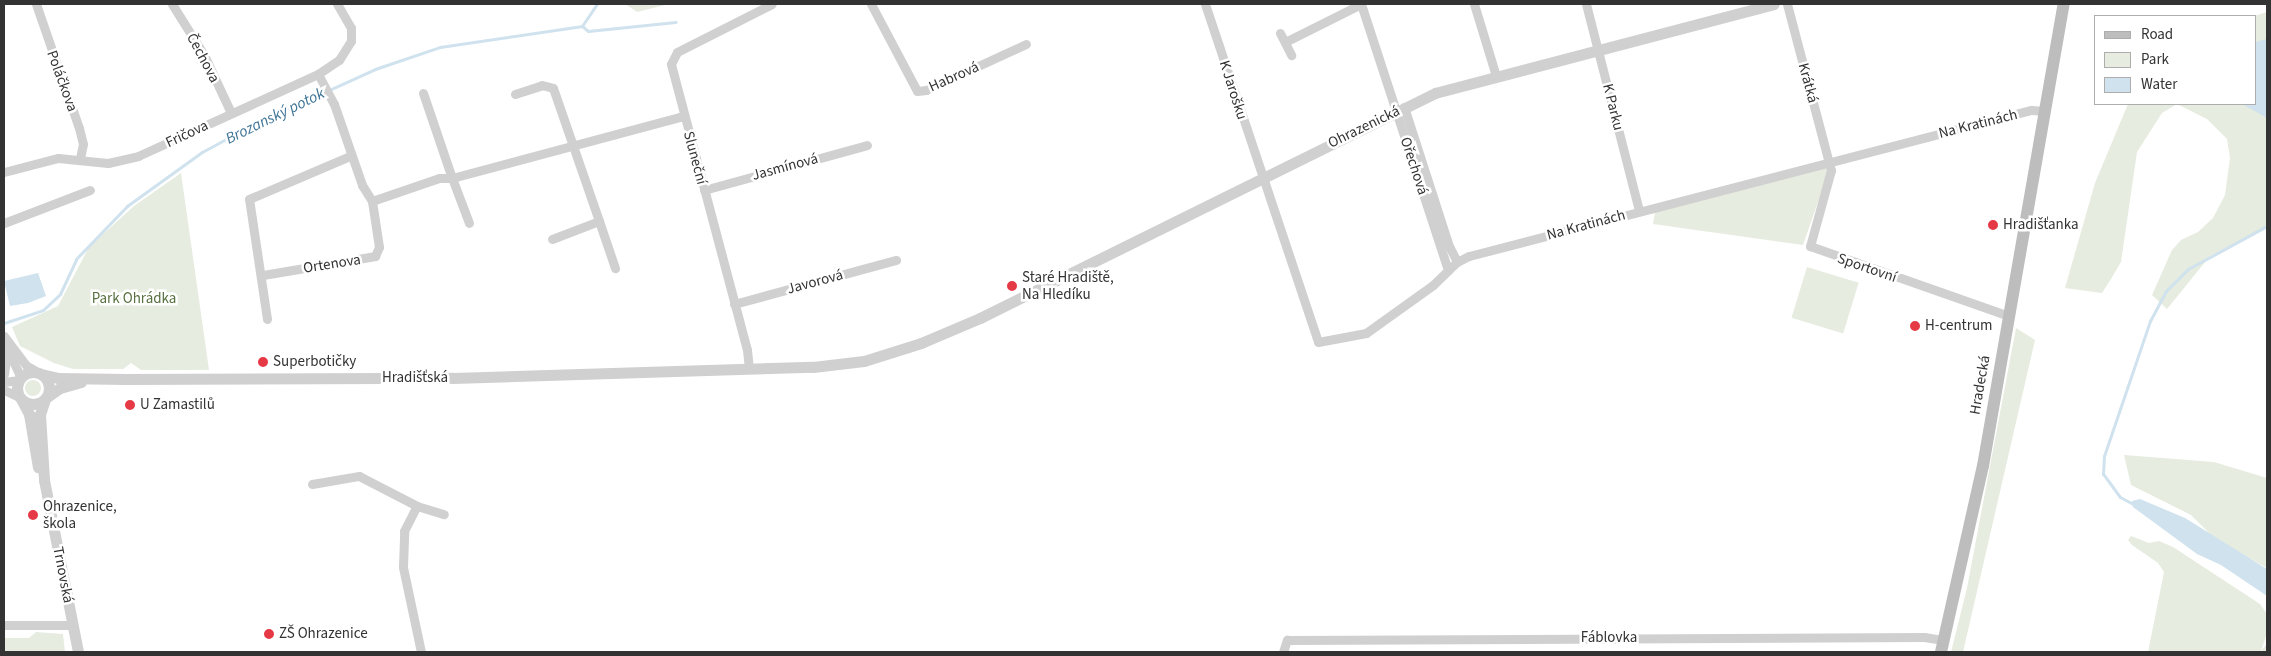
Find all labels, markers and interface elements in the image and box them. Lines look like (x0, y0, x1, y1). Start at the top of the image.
legend (2094, 15, 2256, 105)
text: Road (2141, 24, 2173, 45)
street label: Čechova (183, 30, 223, 86)
street label: Poláčkova (43, 48, 81, 114)
text: Park (2141, 49, 2169, 70)
street label: Habrová (926, 58, 982, 96)
street label: K Jarošku (1215, 58, 1251, 122)
street label: Krátká (1794, 61, 1822, 105)
text: Water (2141, 74, 2177, 95)
street label: K Parku (1598, 82, 1628, 132)
water label: Brozanský potok (222, 84, 328, 148)
street label: Ohrazenická (1325, 102, 1403, 152)
street label: Na Kratinách (1937, 106, 2019, 142)
street label: Fričova (163, 116, 211, 152)
street label: Sluneční (679, 129, 711, 187)
street label: Ořechová (1396, 135, 1432, 197)
street label: Jasmínová (750, 150, 820, 184)
street label: Na Kratinách (1545, 206, 1627, 244)
place label: Hradišťanka (2003, 216, 2079, 234)
marker: Hradišťanka (1987, 219, 1999, 231)
street label: Sportovní (1835, 249, 1899, 287)
street label: Ortenova (302, 251, 362, 277)
street label: Javorová (785, 266, 845, 298)
place label: Staré Hradiště, Na Hledíku (1022, 268, 1114, 303)
marker: Staré Hradiště, Na Hledíku (1006, 280, 1018, 292)
park label: Park Ohrádka (92, 290, 176, 308)
place label: H-centrum (1925, 317, 1992, 335)
marker: H-centrum (1909, 320, 1921, 332)
place label: Superbotičky (273, 353, 356, 371)
street label: Hradecká (1966, 354, 1994, 416)
marker: Superbotičky (257, 356, 269, 368)
street label: Hradišťská (382, 369, 448, 387)
place label: U Zamastilů (140, 396, 215, 414)
marker: U Zamastilů (124, 399, 136, 411)
place label: Ohrazenice, škola (43, 497, 117, 532)
marker: Ohrazenice, škola (27, 509, 39, 521)
street label: Trnovská (49, 545, 77, 605)
place label: ZŠ Ohrazenice (279, 625, 368, 643)
marker: ZŠ Ohrazenice (263, 628, 275, 640)
street label: Fáblovka (1581, 629, 1637, 647)

